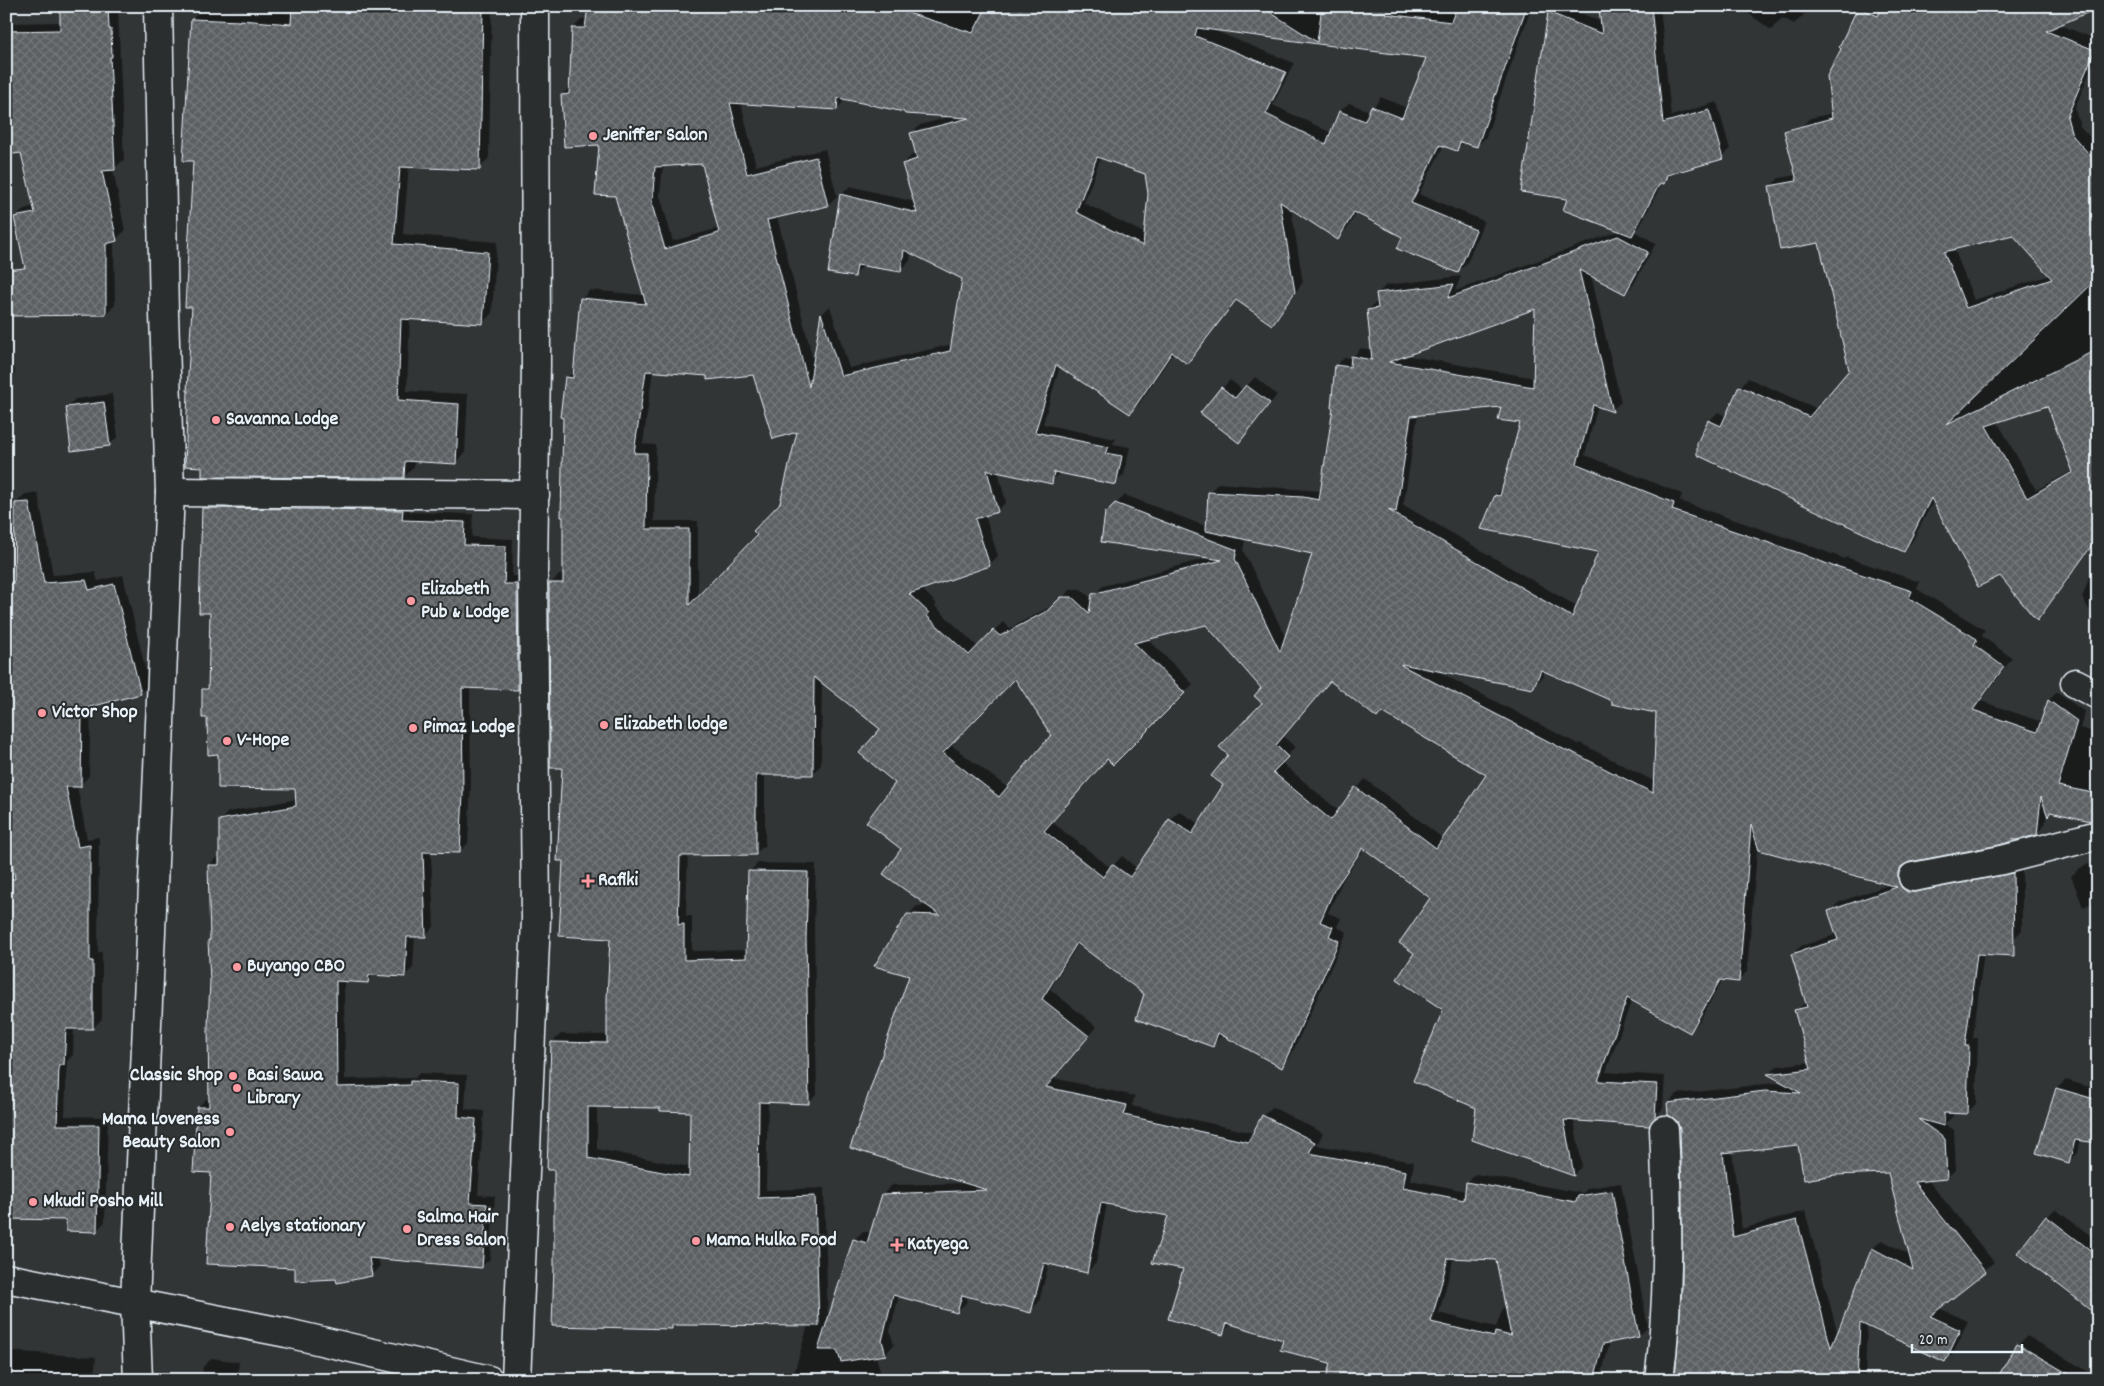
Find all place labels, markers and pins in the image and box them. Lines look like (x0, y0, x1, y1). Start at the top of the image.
place label: Jeniffer Salon (603, 122, 707, 150)
marker: Jeniffer Salon (587, 130, 599, 142)
place label: Savanna Lodge (226, 406, 339, 434)
marker: Savanna Lodge (210, 414, 222, 426)
place label: Elizabeth Pub & Lodge (421, 576, 510, 627)
marker: Elizabeth Pub & Lodge (405, 595, 417, 607)
place label: Victor Shop (52, 699, 138, 727)
marker: Victor Shop (36, 707, 48, 719)
place label: Elizabeth lodge (614, 711, 728, 739)
place label: Pimaz Lodge (423, 714, 515, 742)
marker: Elizabeth lodge (598, 719, 610, 731)
marker: Pimaz Lodge (407, 722, 419, 734)
place label: V-Hope (237, 727, 289, 755)
marker: V-Hope (221, 735, 233, 747)
place label: Rafiki (598, 867, 639, 895)
marker: Rafiki (582, 875, 594, 887)
place label: Buyango CBO (247, 953, 345, 981)
marker: Buyango CBO (231, 961, 243, 973)
place label: Classic Shop (130, 1062, 223, 1090)
place label: Basi Sawa Library (247, 1062, 324, 1113)
marker: Classic Shop (227, 1070, 239, 1082)
marker: Basi Sawa Library (231, 1082, 243, 1094)
place label: Mama Loveness Beauty Salon (102, 1106, 220, 1157)
marker: Mama Loveness Beauty Salon (224, 1126, 236, 1138)
place label: Mkudi Posho Mill (43, 1188, 163, 1216)
marker: Mkudi Posho Mill (27, 1196, 39, 1208)
place label: Salma Hair Dress Salon (417, 1204, 506, 1255)
place label: Aelys stationary (240, 1213, 366, 1241)
marker: Aelys stationary (224, 1221, 236, 1233)
marker: Salma Hair Dress Salon (401, 1223, 413, 1235)
place label: Mama Hulka Food (706, 1227, 837, 1255)
place label: Katyega (907, 1231, 969, 1259)
marker: Mama Hulka Food (690, 1235, 702, 1247)
marker: Katyega (891, 1239, 903, 1251)

